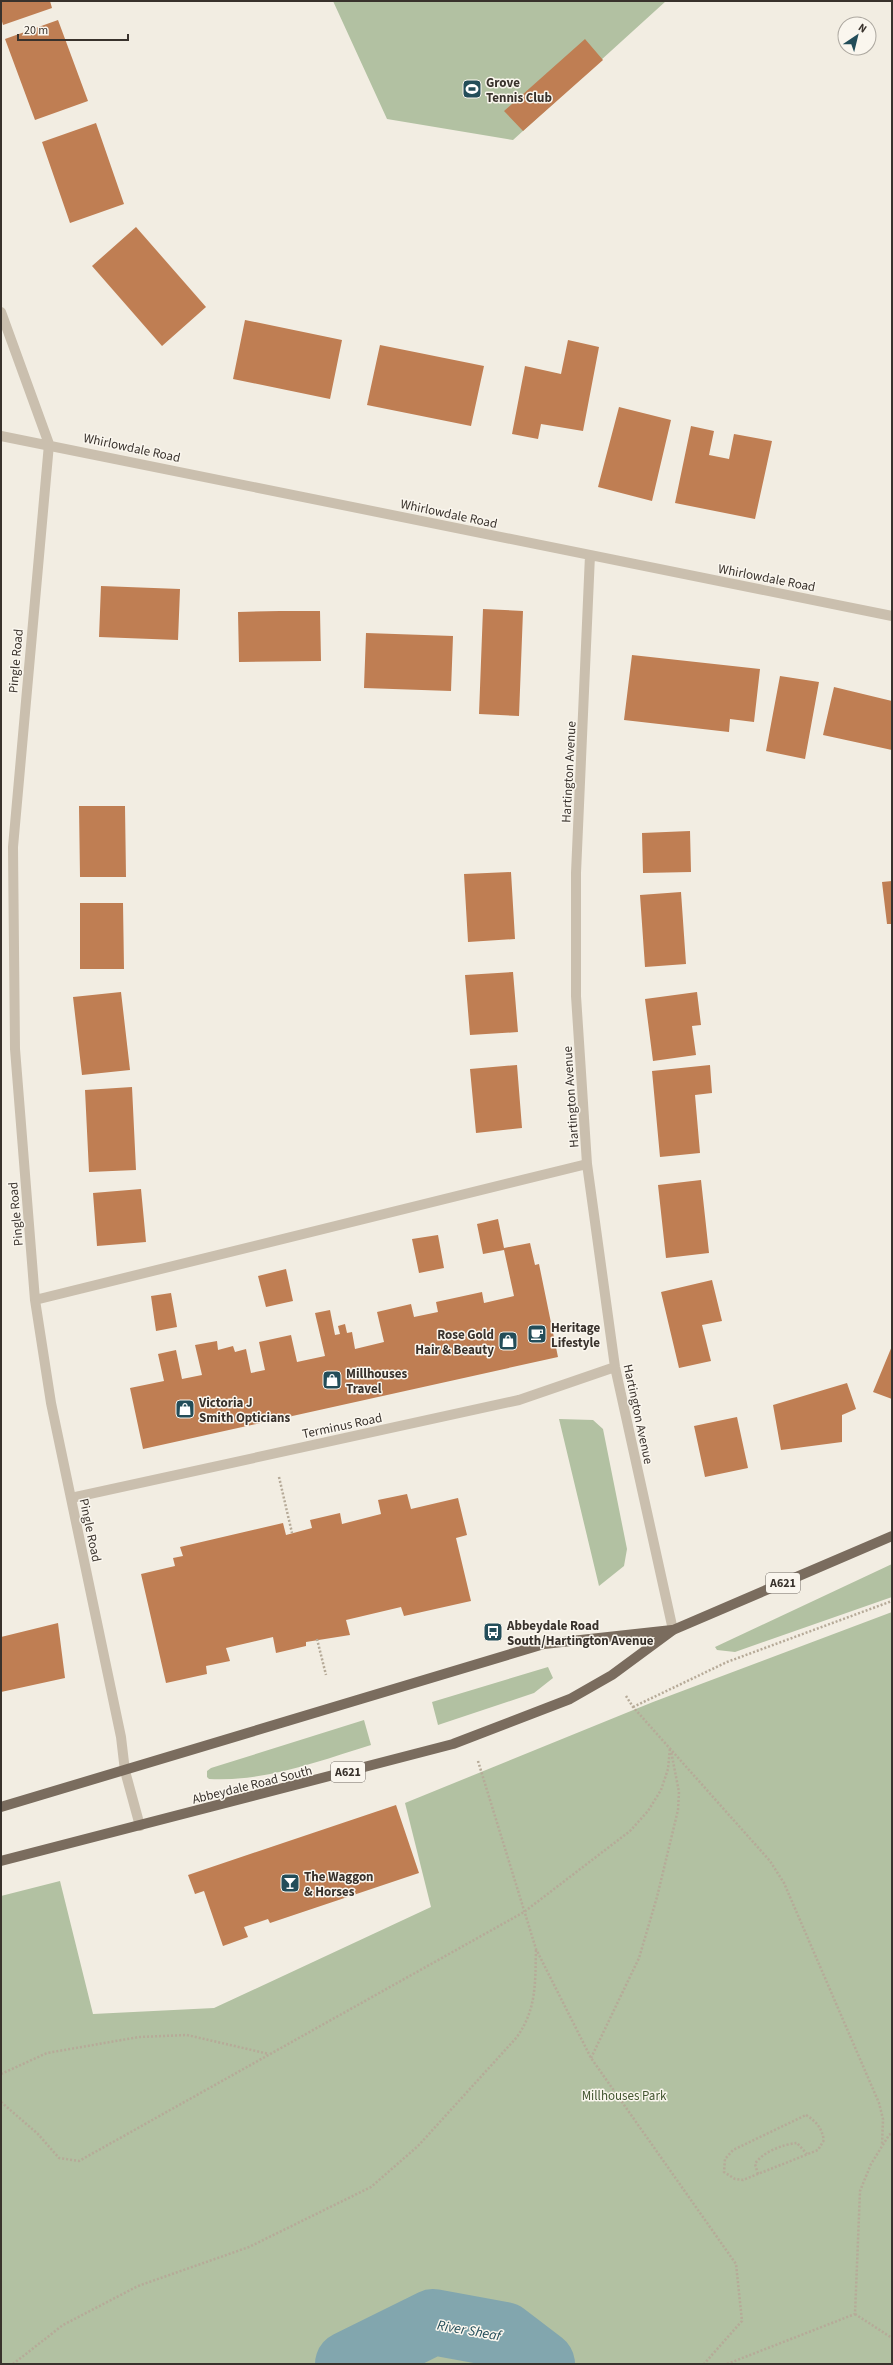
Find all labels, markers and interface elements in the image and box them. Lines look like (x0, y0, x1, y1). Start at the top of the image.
scale bar (18, 16, 128, 42)
north arrow (837, 16, 877, 56)
text: N (855, 20, 870, 36)
text: 20 m (24, 22, 48, 39)
place label: Grove Tennis Club (486, 74, 552, 107)
sports icon: Grove Tennis Club (461, 78, 483, 100)
street label: Whirlowdale Road (82, 429, 182, 467)
street label: Whirlowdale Road (399, 495, 499, 533)
street label: Whirlowdale Road (717, 560, 817, 596)
street label: Pingle Road (4, 628, 28, 694)
street label: Hartington Avenue (557, 721, 581, 823)
street label: Hartington Avenue (558, 1046, 584, 1148)
street label: Pingle Road (4, 1181, 28, 1247)
place label: Heritage Lifestyle (551, 1319, 601, 1352)
cafe icon: Heritage Lifestyle (526, 1323, 548, 1345)
place label: Rose Gold Hair & Beauty (415, 1326, 494, 1359)
shop icon: Rose Gold Hair & Beauty (497, 1330, 519, 1352)
street label: Hartington Avenue (619, 1363, 657, 1466)
place label: Millhouses Travel (346, 1365, 407, 1398)
shop icon: Millhouses Travel (321, 1369, 343, 1391)
place label: Victoria J Smith Opticians (198, 1394, 290, 1427)
shop icon: Victoria J Smith Opticians (174, 1398, 196, 1420)
street label: Terminus Road (301, 1409, 384, 1443)
street label: Pingle Road (75, 1497, 106, 1564)
road number: A621 (766, 1573, 800, 1593)
place label: Abbeydale Road South/Hartington Avenue (506, 1617, 654, 1650)
bus stop icon: Abbeydale Road South/Hartington Avenue (482, 1621, 504, 1643)
street label: Abbeydale Road South (190, 1761, 314, 1809)
road number: A621 (331, 1762, 365, 1782)
place label: The Waggon & Horses (304, 1868, 374, 1901)
bar icon: The Waggon & Horses (279, 1872, 301, 1894)
park label: Millhouses Park (582, 2087, 667, 2105)
water label: River Sheaf (435, 2316, 504, 2347)

